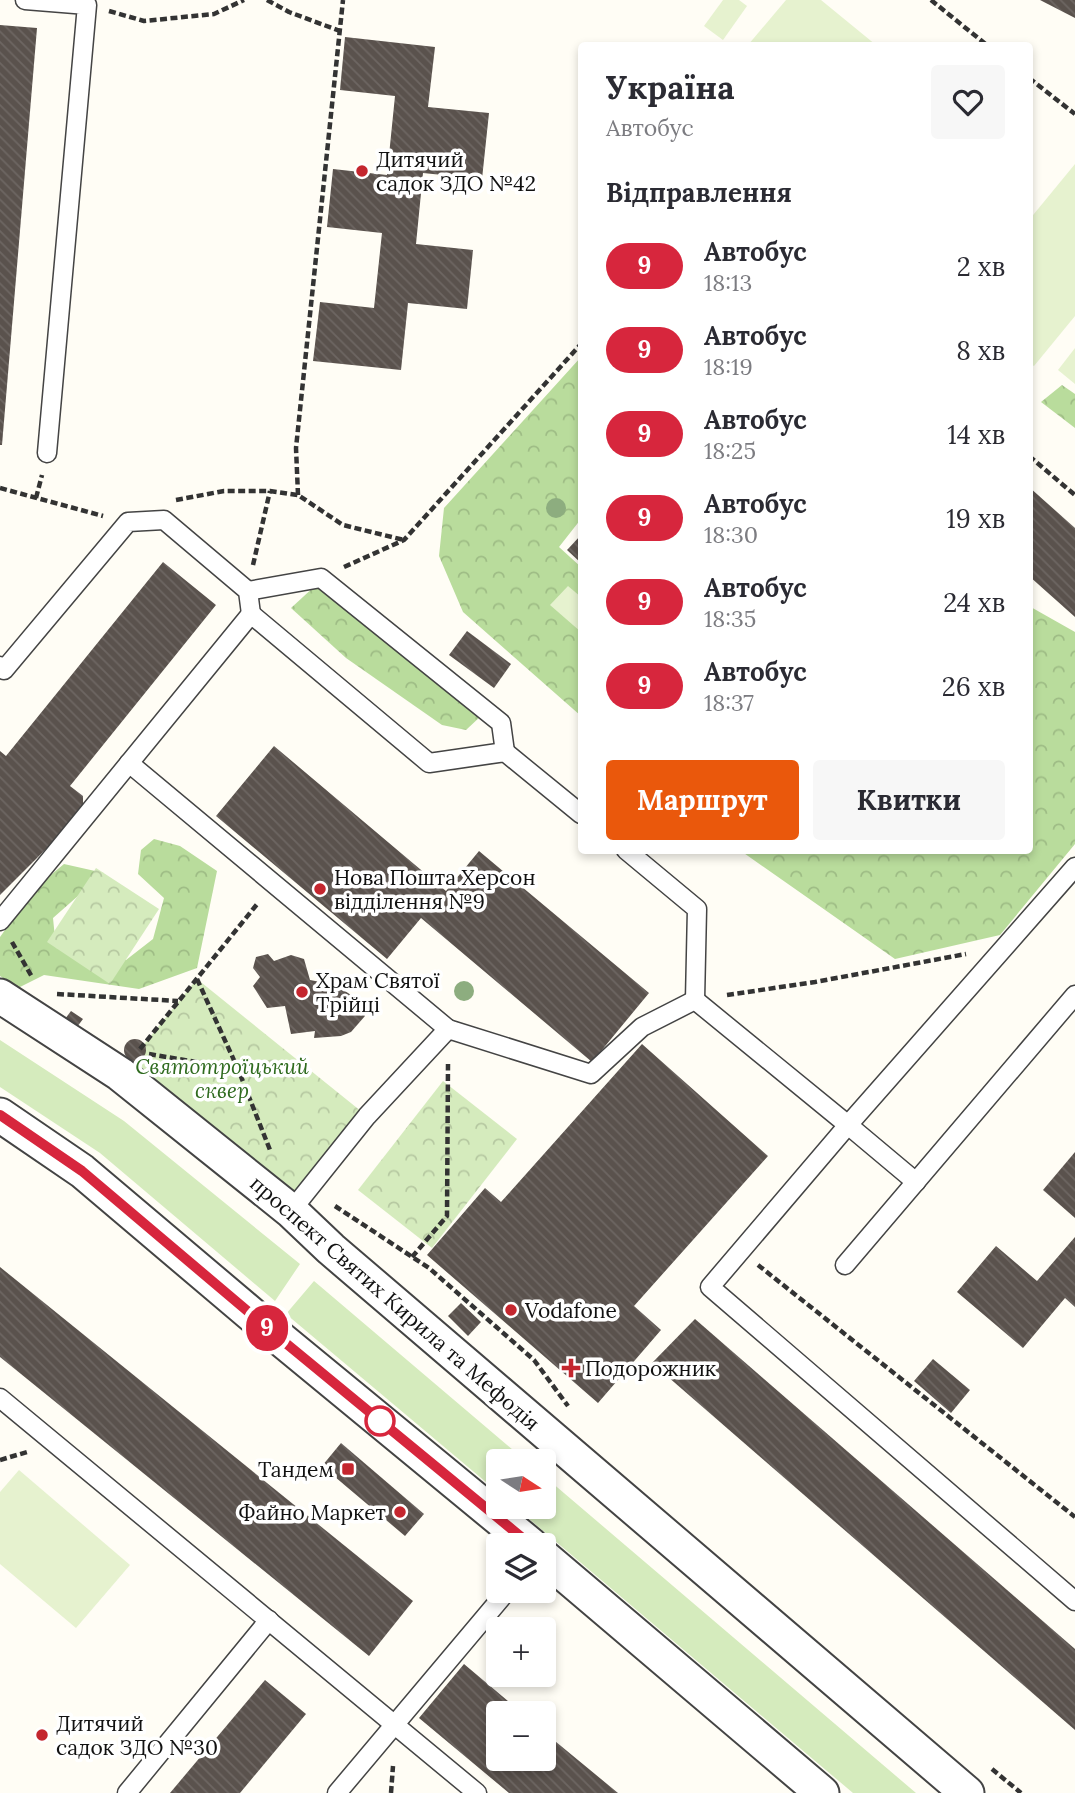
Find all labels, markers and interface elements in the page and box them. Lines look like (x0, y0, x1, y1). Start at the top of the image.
button: heart (931, 65, 1005, 139)
text: Україна (606, 66, 735, 108)
text: Автобус (606, 113, 694, 142)
place label: Дитячий садок ЗДО №42 (376, 146, 536, 197)
marker: Дитячий садок ЗДО №42 (354, 163, 370, 179)
text: Відправлення (606, 176, 792, 209)
text: Автобус (704, 235, 807, 268)
text: 9 (638, 250, 651, 281)
text: 2 хв (957, 250, 1005, 283)
text: 18:13 (704, 268, 752, 297)
text: Автобус (704, 319, 807, 352)
text: 9 (638, 334, 651, 365)
text: 8 хв (956, 334, 1005, 367)
text: 18:19 (704, 352, 753, 381)
text: Автобус (704, 403, 807, 436)
text: 9 (638, 418, 651, 449)
text: 14 хв (947, 418, 1005, 451)
text: 18:25 (704, 436, 756, 465)
text: Автобус (704, 487, 807, 520)
text: 9 (638, 502, 651, 533)
text: 19 хв (946, 502, 1005, 535)
text: 18:30 (704, 520, 758, 549)
text: Автобус (704, 571, 807, 604)
text: 9 (638, 586, 651, 617)
text: 24 хв (943, 586, 1005, 619)
text: 18:35 (704, 604, 756, 633)
text: Автобус (704, 655, 807, 688)
text: 9 (638, 670, 651, 701)
text: 26 хв (942, 670, 1005, 703)
text: 18:37 (704, 688, 754, 717)
button: Маршрут (606, 760, 799, 840)
button: Квитки (813, 760, 1005, 840)
place label: Нова Пошта Херсон відділення №9 (334, 864, 535, 915)
marker: Нова Пошта Херсон відділення №9 (312, 881, 328, 897)
place label: Храм Святої Трійці (316, 967, 440, 1018)
marker: Храм Святої Трійці (294, 984, 310, 1000)
park label: Святотроїцький сквер (135, 1053, 309, 1104)
street label: проспект Святих Кирила та Мефодія (244, 1170, 546, 1436)
place label: Vodafone (524, 1297, 617, 1324)
marker: Vodafone (503, 1302, 519, 1318)
line badge: 9 (244, 1305, 290, 1351)
text: 9 (260, 1312, 274, 1343)
place label: Подорожник (585, 1355, 717, 1382)
marker: Подорожник (563, 1360, 579, 1376)
unlabelled marker (365, 1406, 395, 1436)
north arrow (486, 1449, 556, 1519)
map controls (486, 1449, 556, 1771)
place label: Тандем (258, 1456, 334, 1483)
marker: Тандем (340, 1461, 356, 1477)
place label: Файно Маркет (238, 1499, 386, 1526)
marker: Файно Маркет (392, 1504, 408, 1520)
button: layers (486, 1533, 556, 1603)
button: + (486, 1617, 556, 1687)
button: − (486, 1701, 556, 1771)
place label: Дитячий садок ЗДО №30 (56, 1710, 218, 1761)
marker: Дитячий садок ЗДО №30 (34, 1727, 50, 1743)

